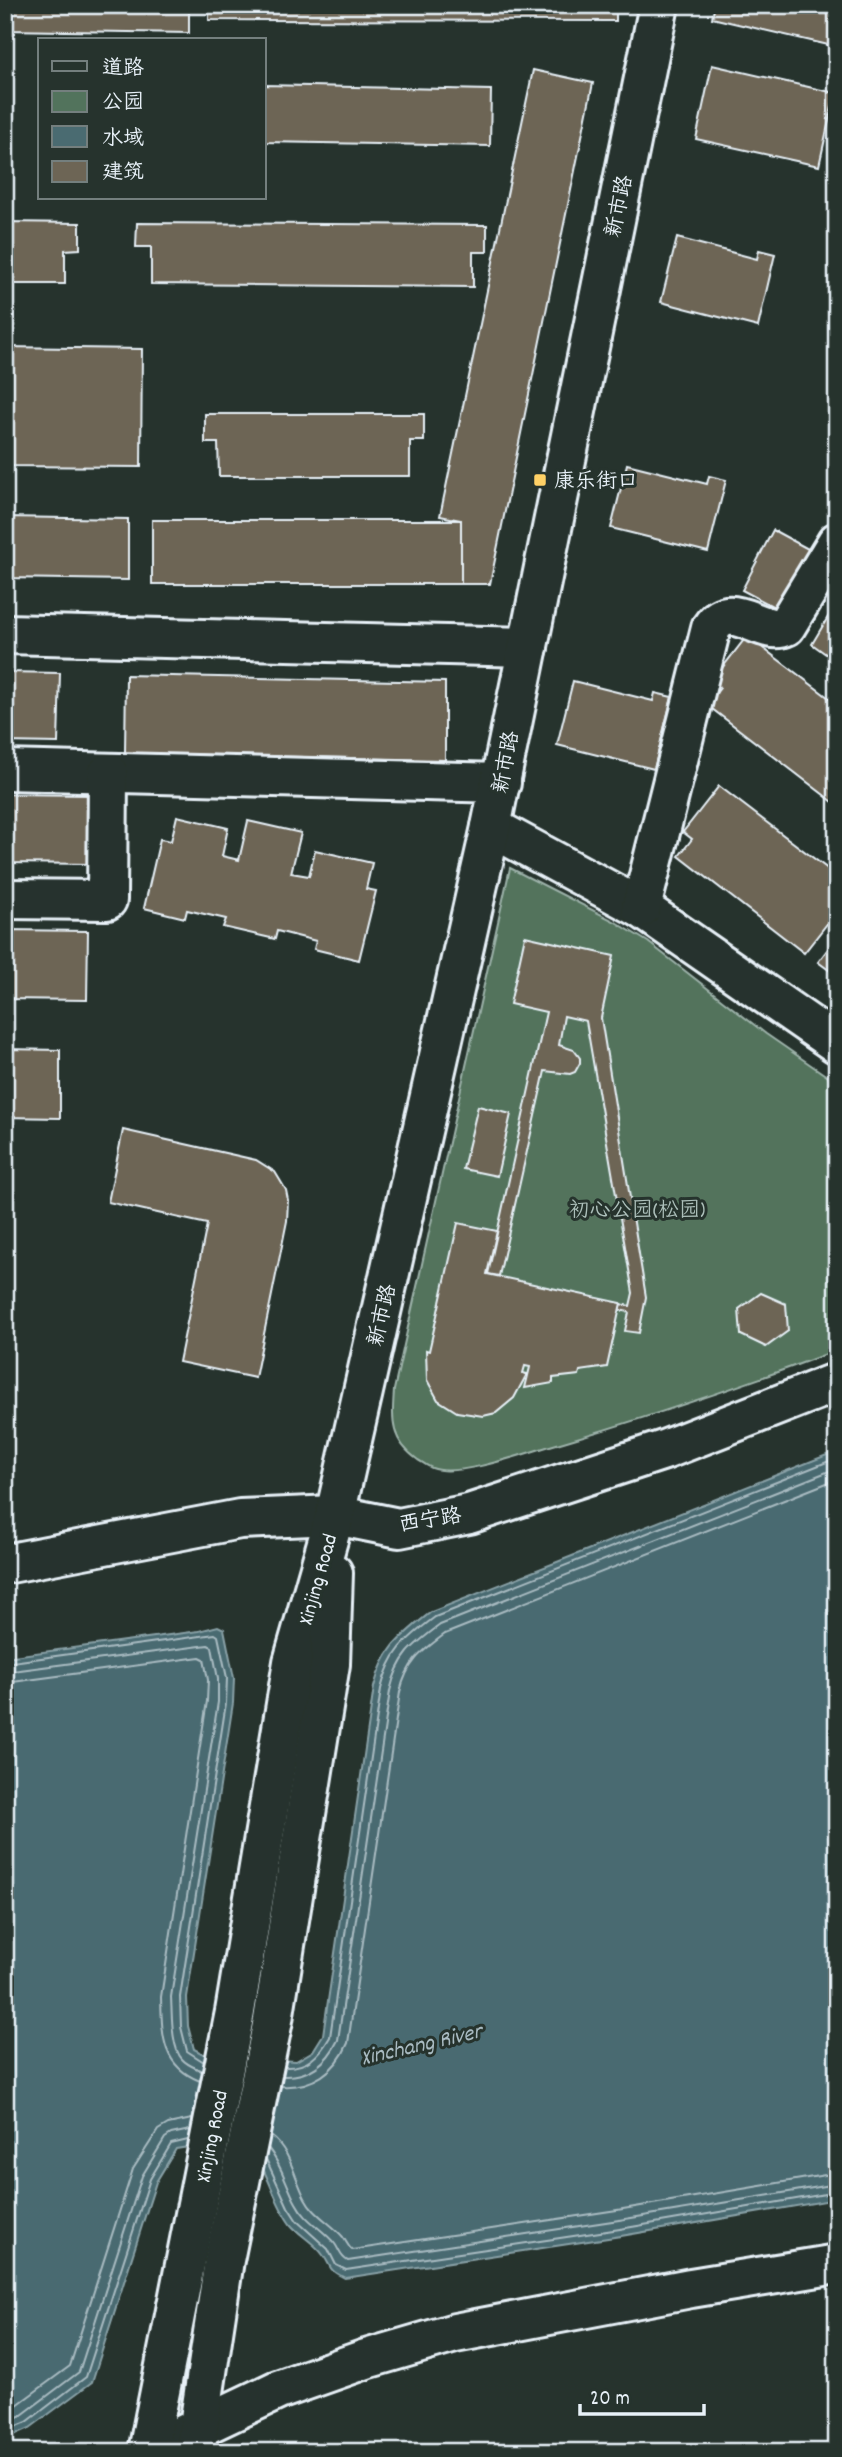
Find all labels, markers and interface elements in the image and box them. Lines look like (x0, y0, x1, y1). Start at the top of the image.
legend (38, 38, 266, 200)
text: 道路 (102, 55, 144, 85)
text: 公园 (102, 89, 144, 119)
text: 水域 (102, 125, 144, 155)
text: 建筑 (102, 159, 144, 189)
street label: 新市路 (600, 173, 642, 241)
place label: 康乐街口 (554, 468, 638, 498)
marker: 康乐街口 (532, 472, 548, 488)
street label: 新市路 (487, 729, 529, 796)
park label: 初心公园(松园) (569, 1197, 705, 1227)
street label: 新市路 (362, 1282, 406, 1350)
street label: 西宁路 (397, 1502, 464, 1542)
street label: Xinjing Road (293, 1531, 347, 1629)
water label: Xinchang River (358, 2016, 488, 2076)
street label: Xinjing Road (190, 2088, 238, 2185)
scale bar (580, 2373, 704, 2417)
text: 20 m (590, 2385, 630, 2415)

